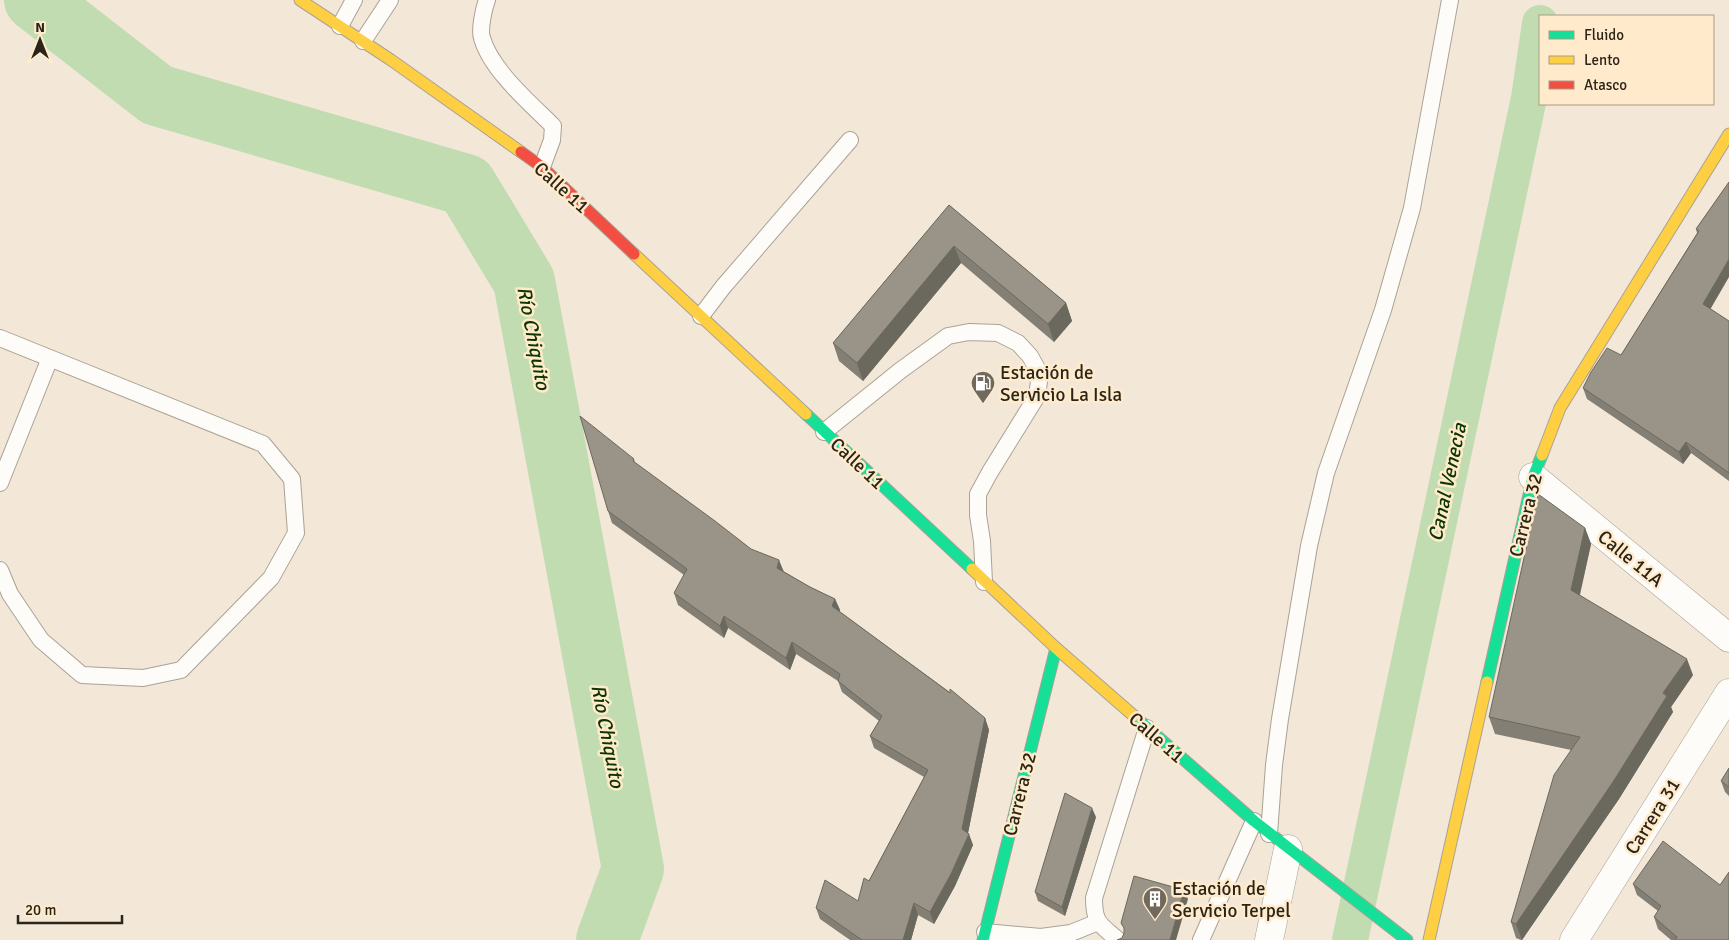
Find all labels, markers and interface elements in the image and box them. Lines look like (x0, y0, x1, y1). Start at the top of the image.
north arrow (15, 15, 65, 65)
legend (1539, 15, 1714, 105)
text: N (35, 19, 45, 36)
text: Fluido (1584, 26, 1624, 44)
text: Lento (1584, 51, 1620, 69)
text: Atasco (1584, 76, 1627, 94)
street label: Calle 11 (529, 157, 594, 219)
water label: Río Chiquito (511, 284, 556, 393)
place label: Estación de Servicio La Isla (1000, 361, 1122, 407)
fuel station icon: Estación de Servicio La Isla (970, 370, 996, 404)
water label: Canal Venecia (1423, 420, 1472, 543)
street label: Calle 11 (825, 432, 890, 495)
street label: Carrera 32 (1504, 471, 1548, 560)
street label: Calle 11A (1593, 525, 1668, 593)
water label: Río Chiquito (585, 682, 630, 791)
street label: Calle 11 (1124, 707, 1189, 768)
street label: Carrera 32 (998, 750, 1042, 839)
street label: Carrera 31 (1620, 774, 1686, 859)
place label: Estación de Servicio Terpel (1172, 877, 1291, 923)
building icon: Estación de Servicio Terpel (1142, 886, 1168, 920)
scale bar (18, 892, 121, 924)
text: 20 m (25, 901, 56, 919)

